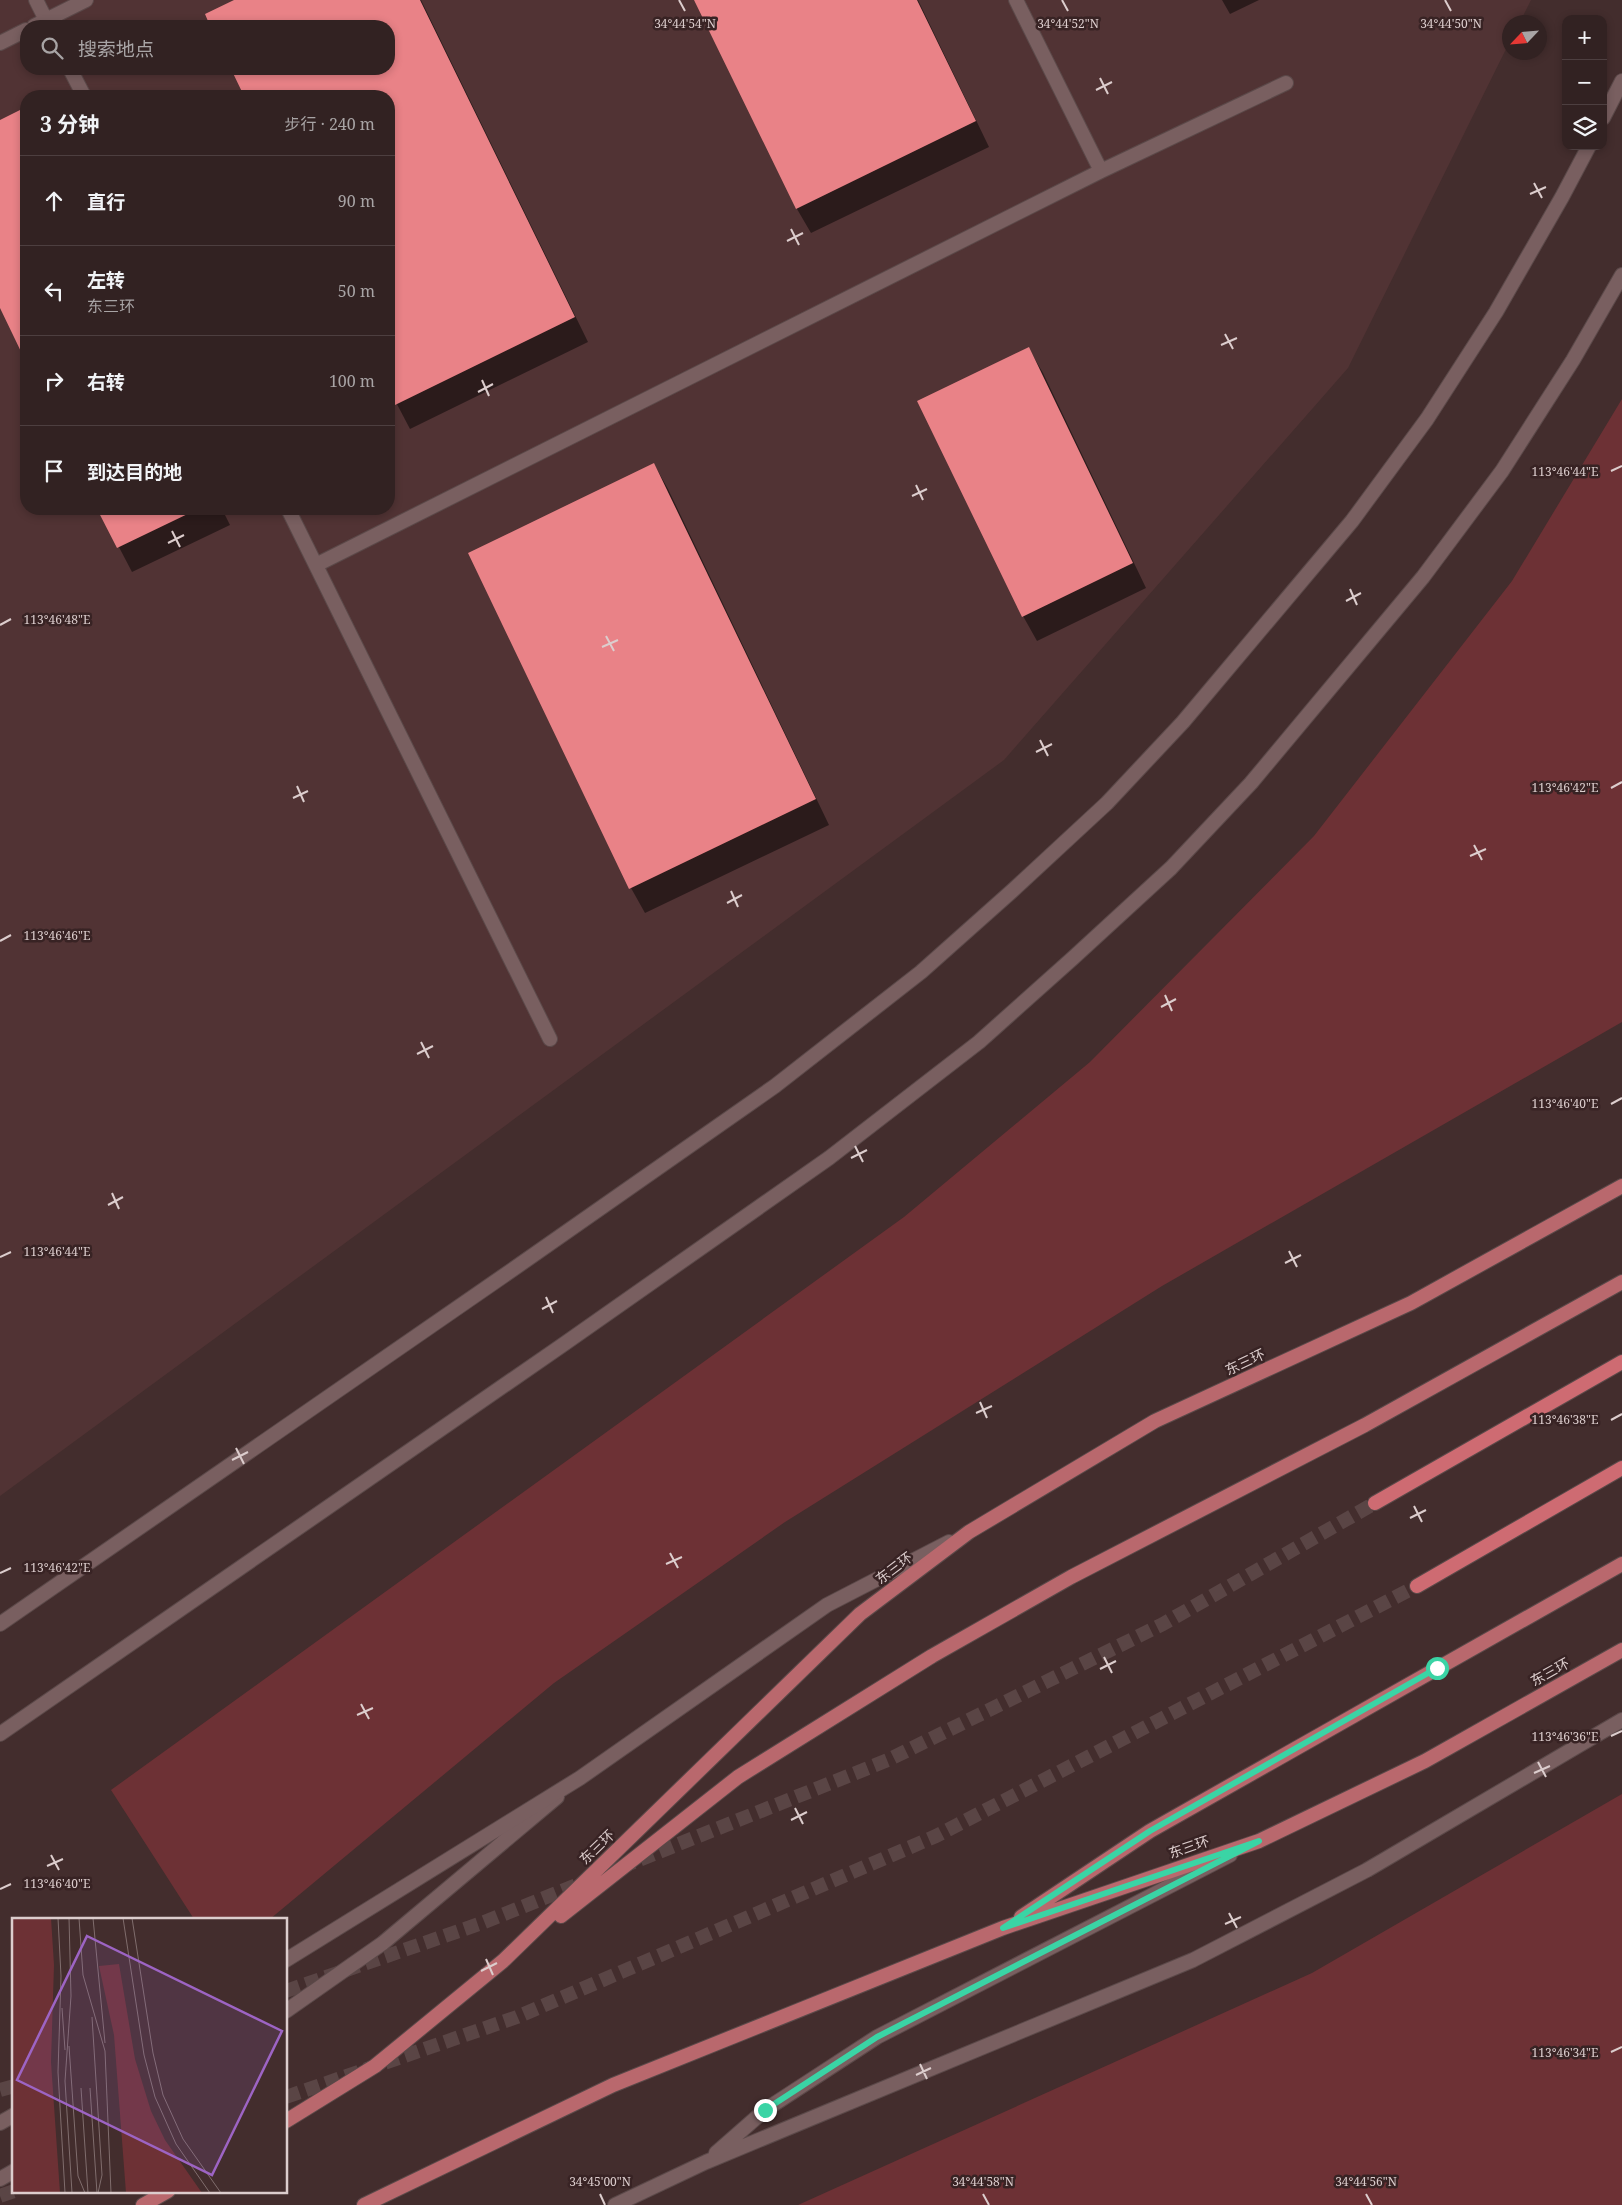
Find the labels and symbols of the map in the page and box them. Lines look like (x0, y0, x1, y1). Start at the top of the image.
text: 34°44'54"N (654, 15, 716, 32)
text: 34°44'52"N (1037, 15, 1099, 32)
text: 34°44'50"N (1420, 15, 1482, 32)
north arrow (1502, 15, 1547, 60)
text: 113°46'44"E (1532, 463, 1598, 480)
text: 113°46'48"E (24, 611, 90, 628)
text: 113°46'42"E (1532, 779, 1598, 796)
text: 113°46'46"E (24, 927, 90, 944)
text: 113°46'40"E (1532, 1095, 1598, 1112)
text: 113°46'44"E (24, 1243, 90, 1260)
street label: 东三环 (1222, 1344, 1268, 1379)
text: 113°46'38"E (1532, 1411, 1598, 1428)
street label: 东三环 (871, 1547, 916, 1588)
text: 113°46'42"E (24, 1559, 90, 1576)
street label: 东三环 (1527, 1653, 1573, 1690)
route start (1426, 1657, 1449, 1680)
text: 113°46'36"E (1532, 1728, 1598, 1745)
street label: 东三环 (575, 1825, 618, 1868)
street label: 东三环 (1166, 1831, 1212, 1862)
text: 113°46'40"E (24, 1875, 90, 1892)
inset map (12, 1918, 288, 2192)
text: 113°46'34"E (1532, 2044, 1598, 2061)
route end (754, 2099, 777, 2122)
text: 34°45'00"N (569, 2173, 631, 2190)
text: 34°44'58"N (952, 2173, 1014, 2190)
text: 34°44'56"N (1335, 2173, 1397, 2190)

